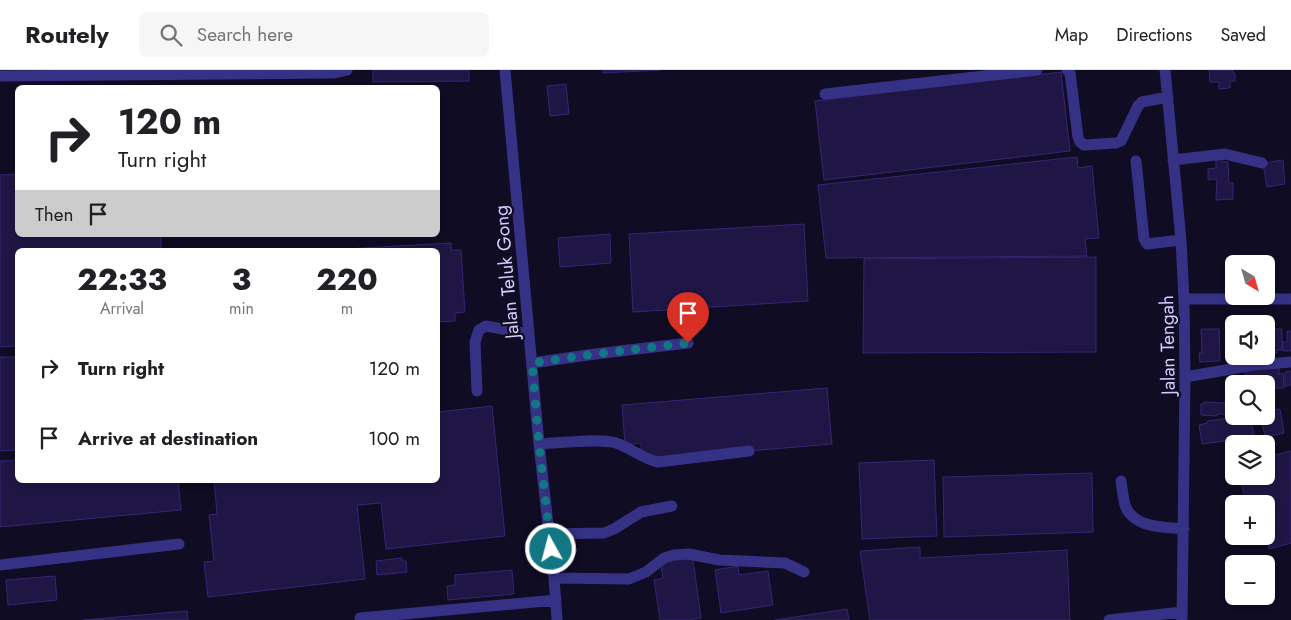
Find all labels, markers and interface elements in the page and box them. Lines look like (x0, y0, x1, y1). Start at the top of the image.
search box (139, 12, 489, 57)
text: Routely (25, 17, 109, 52)
icon: search (157, 21, 185, 49)
text: Search here (197, 21, 293, 48)
text: Map (1055, 22, 1088, 48)
text: Directions (1116, 22, 1192, 48)
text: Saved (1220, 22, 1266, 48)
text: 120 m (118, 97, 221, 147)
icon: right (35, 105, 100, 170)
text: Turn right (118, 143, 206, 175)
icon: arrive (84, 200, 112, 228)
text: Then (35, 201, 74, 228)
street label: Jalan Teluk Gong (487, 204, 526, 343)
north arrow (1225, 255, 1275, 305)
map controls (1225, 255, 1275, 605)
text: 22:33 (77, 258, 167, 301)
text: 3 (232, 258, 251, 301)
text: 220 (316, 258, 378, 301)
pin (667, 292, 709, 343)
street label: Jalan Tengah (1153, 295, 1182, 398)
text: Arrival (100, 297, 144, 320)
text: min (229, 297, 254, 320)
text: m (341, 297, 353, 320)
icon: arrive (674, 299, 702, 327)
button: sound (1225, 315, 1275, 365)
icon: right (35, 354, 63, 382)
text: Turn right (78, 355, 164, 382)
text: 120 m (369, 355, 420, 382)
button: search (1225, 375, 1275, 425)
icon: arrive (35, 424, 63, 452)
text: Arrive at destination (78, 425, 258, 452)
text: 100 m (368, 425, 420, 452)
button: layers (1225, 435, 1275, 485)
button: + (1225, 495, 1275, 545)
position arrow (524, 522, 576, 574)
button: − (1225, 555, 1275, 605)

